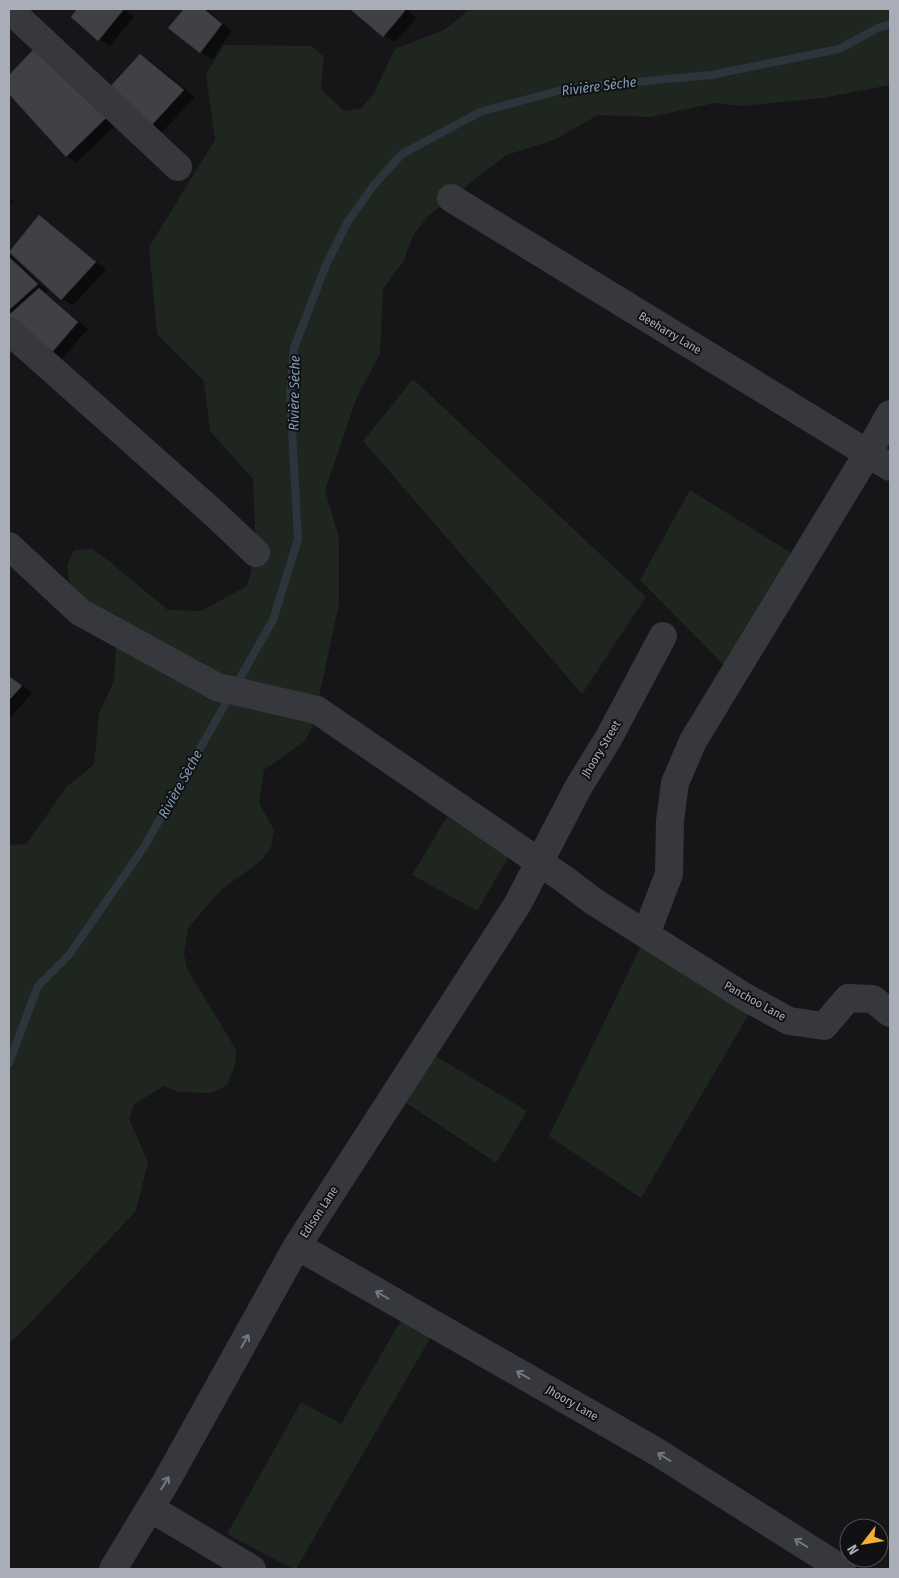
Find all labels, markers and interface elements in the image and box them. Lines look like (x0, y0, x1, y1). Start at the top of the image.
water label: Rivière Sèche (561, 73, 638, 100)
street label: Beeharry Lane (636, 309, 704, 357)
water label: Rivière Sèche (285, 355, 304, 431)
street label: Jhoory Street (578, 718, 624, 780)
water label: Rivière Sèche (155, 747, 206, 821)
street label: Panchoo Lane (722, 978, 788, 1024)
street label: Edison Lane (297, 1183, 341, 1240)
one-way arrow (375, 1289, 390, 1299)
one-way arrow (240, 1334, 250, 1348)
one-way arrow (516, 1370, 531, 1380)
street label: Jhoory Lane (543, 1382, 601, 1424)
one-way arrow (657, 1451, 671, 1461)
one-way arrow (161, 1476, 171, 1490)
north arrow (839, 1518, 889, 1568)
one-way arrow (795, 1538, 809, 1548)
text: N (844, 1541, 863, 1557)

